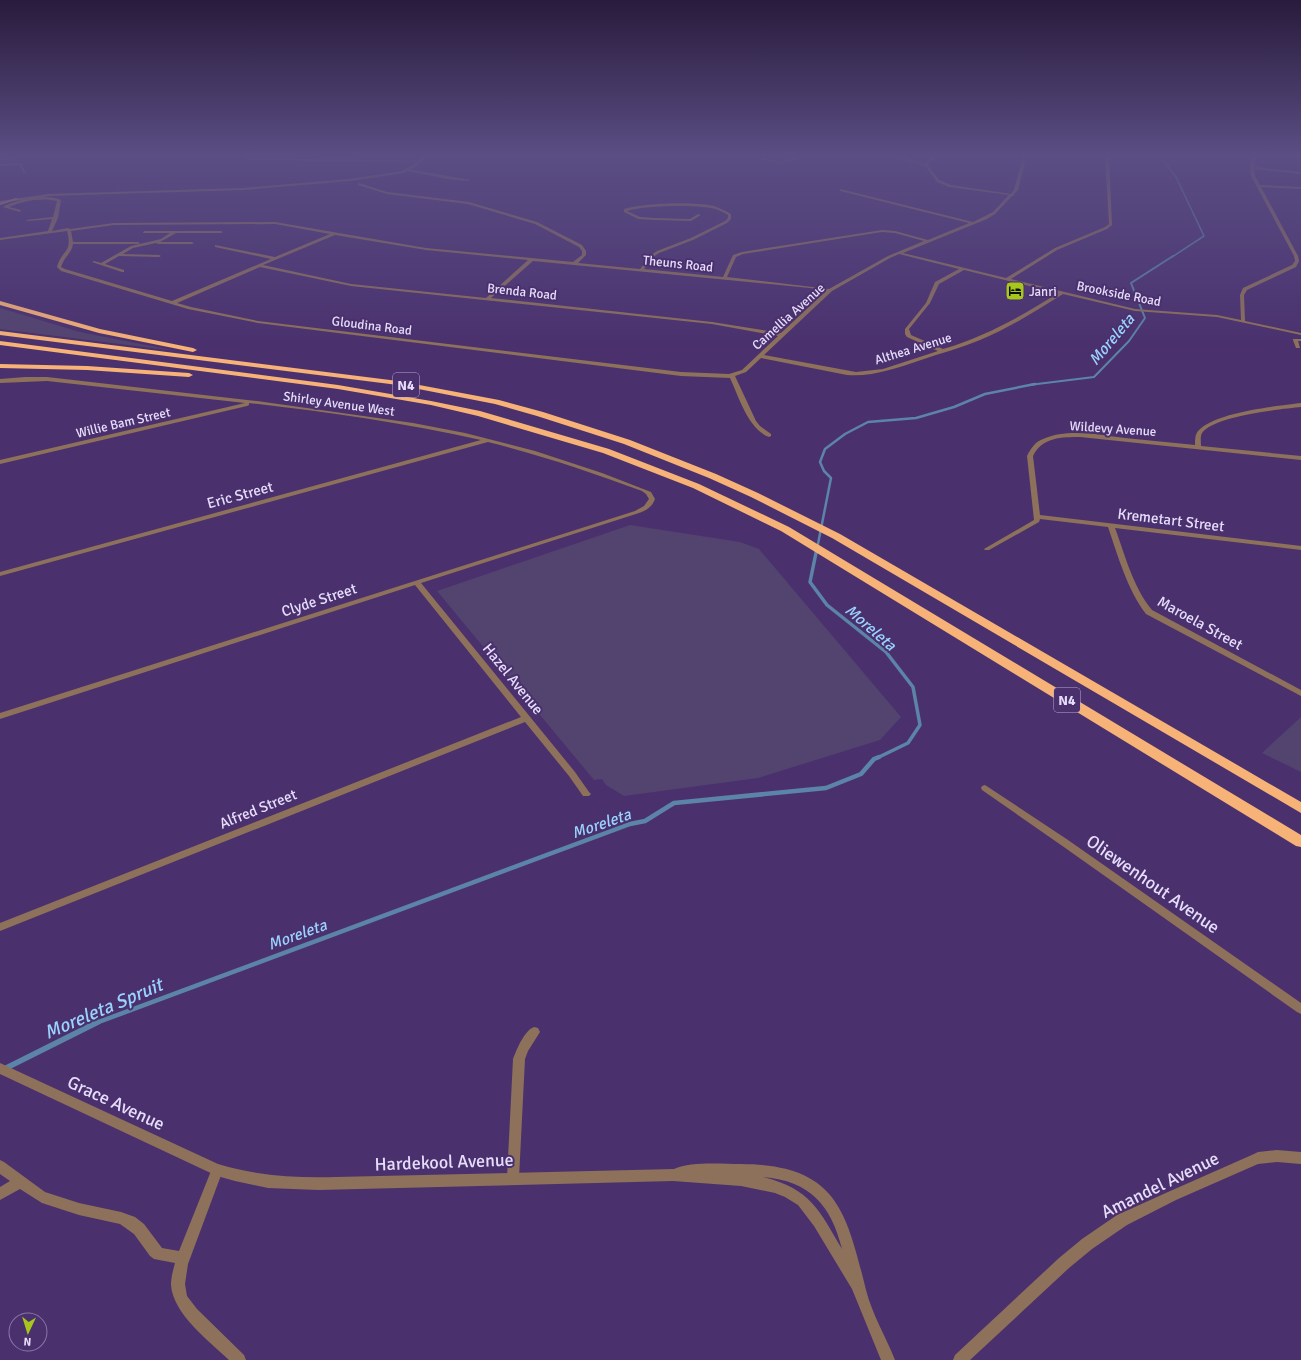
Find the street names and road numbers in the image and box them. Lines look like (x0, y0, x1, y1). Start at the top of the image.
street label: Theuns Road (642, 252, 714, 276)
street label: Brookside Road (1075, 278, 1162, 310)
street label: Brenda Road (486, 280, 558, 304)
street label: Camellia Avenue (749, 280, 828, 354)
street label: Gloudina Road (331, 313, 413, 339)
street label: Althea Avenue (873, 330, 954, 368)
road number: N4 (393, 373, 419, 397)
street label: Shirley Avenue West (282, 388, 396, 420)
street label: Willie Bam Street (74, 404, 172, 442)
street label: Wildevy Avenue (1069, 418, 1157, 440)
street label: Eric Street (205, 478, 275, 512)
street label: Kremetart Street (1117, 505, 1225, 535)
street label: Clyde Street (279, 579, 359, 621)
street label: Maroela Street (1154, 592, 1246, 654)
street label: Hazel Avenue (479, 640, 547, 718)
road number: N4 (1054, 688, 1080, 712)
street label: Alfred Street (217, 785, 299, 833)
street label: Oliewenhout Avenue (1082, 830, 1224, 938)
street label: Grace Avenue (64, 1071, 168, 1135)
street label: Amandel Avenue (1097, 1147, 1223, 1223)
street label: Hardekool Avenue (374, 1149, 514, 1175)

